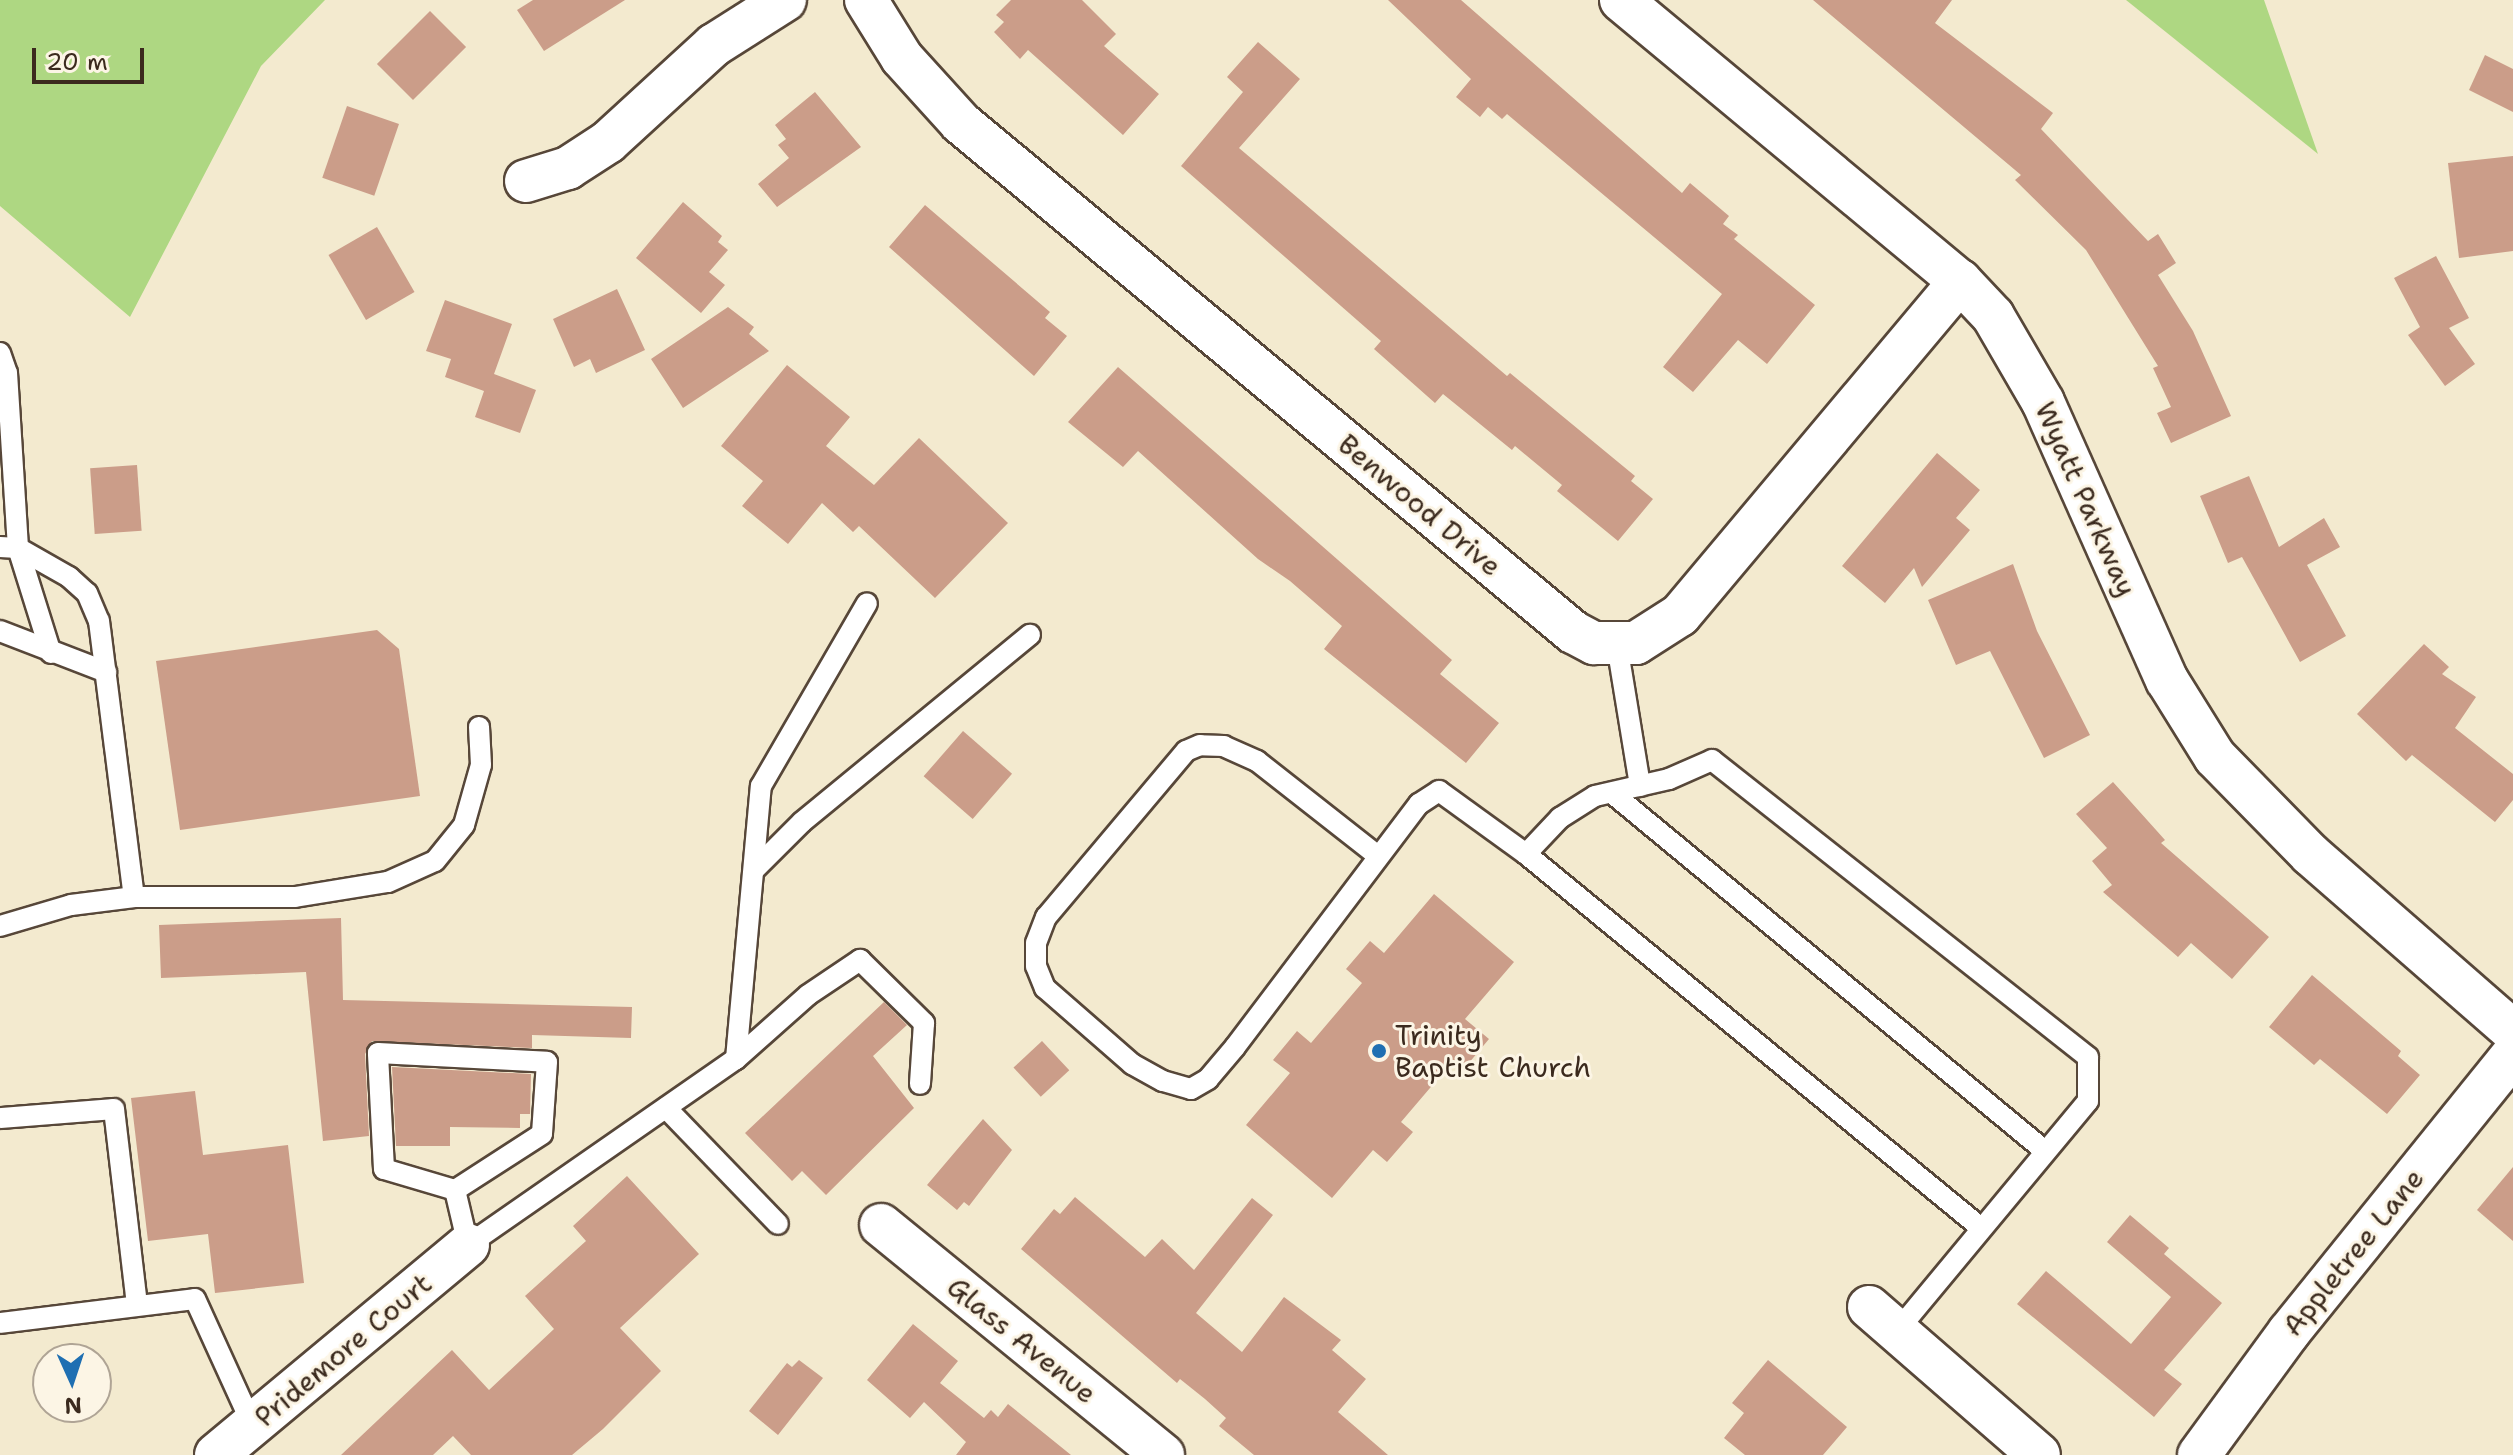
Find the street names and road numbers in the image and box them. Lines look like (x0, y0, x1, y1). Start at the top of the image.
street label: Wyatt Parkway (2028, 397, 2144, 601)
street label: Benwood Drive (1332, 427, 1508, 583)
street label: Appletree Lane (2275, 1162, 2431, 1342)
street label: Pridemore Court (248, 1266, 438, 1434)
street label: Glass Avenue (941, 1270, 1103, 1410)

